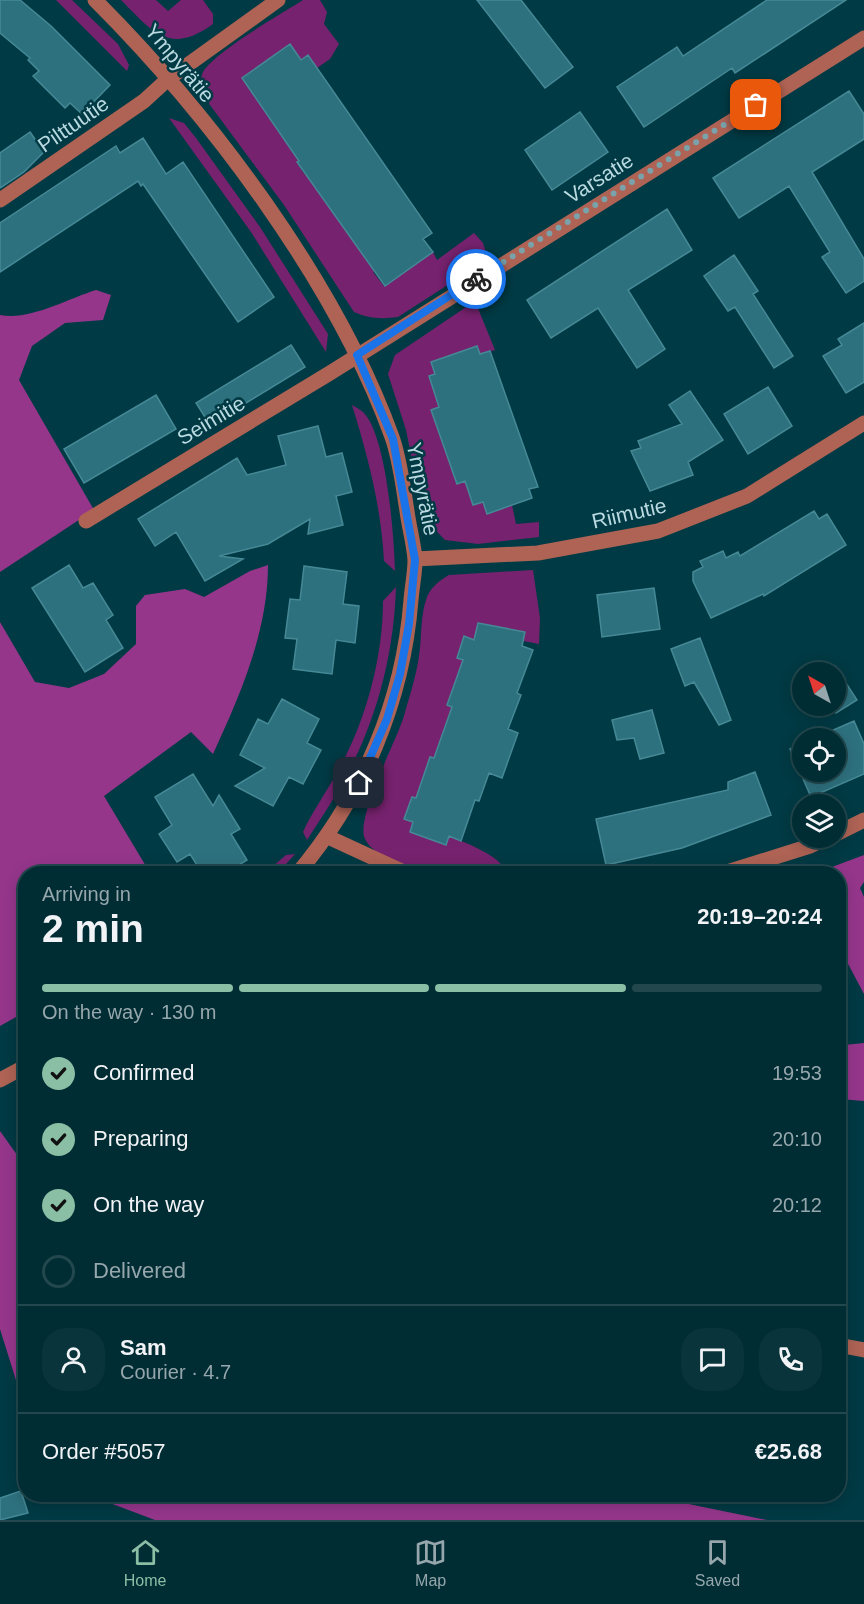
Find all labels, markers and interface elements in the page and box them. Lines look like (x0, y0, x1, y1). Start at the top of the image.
street label: Ympyrätie (141, 19, 219, 107)
pin (730, 79, 781, 130)
icon: bag (739, 88, 772, 121)
street label: Pilttuutie (33, 91, 113, 157)
street label: Varsatie (561, 148, 637, 208)
courier (446, 249, 506, 309)
icon: bike (460, 263, 493, 296)
street label: Seimitie (173, 391, 249, 449)
street label: Ympyrätie (403, 440, 443, 538)
street label: Riimutie (589, 493, 669, 533)
north arrow (792, 662, 846, 716)
map controls (792, 662, 846, 848)
button: locate (792, 728, 846, 782)
pin (333, 757, 384, 808)
icon: home (342, 766, 375, 799)
button: layers (792, 794, 846, 848)
text: Arriving in (42, 883, 131, 905)
text: 20:19–20:24 (697, 904, 822, 929)
text: 2 min (42, 907, 144, 950)
text: On the way · 130 m (42, 1001, 217, 1023)
icon: check (42, 1057, 75, 1090)
text: Confirmed (93, 1060, 194, 1085)
text: 19:53 (772, 1062, 822, 1084)
icon: check (42, 1123, 75, 1156)
text: Preparing (93, 1126, 188, 1151)
text: 20:10 (772, 1128, 822, 1150)
icon: check (42, 1189, 75, 1222)
text: On the way (93, 1192, 204, 1217)
text: 20:12 (772, 1194, 822, 1216)
text: Delivered (93, 1258, 186, 1283)
button: person (42, 1328, 105, 1391)
button: chat (681, 1328, 744, 1391)
button: phone (759, 1328, 822, 1391)
text: Sam (120, 1335, 166, 1360)
text: Courier · 4.7 (120, 1361, 231, 1383)
text: Order #5057 (42, 1439, 166, 1464)
text: €25.68 (755, 1439, 822, 1464)
tab: Home (124, 1536, 167, 1590)
tab: Map (414, 1536, 447, 1590)
tab: Saved (695, 1536, 740, 1590)

